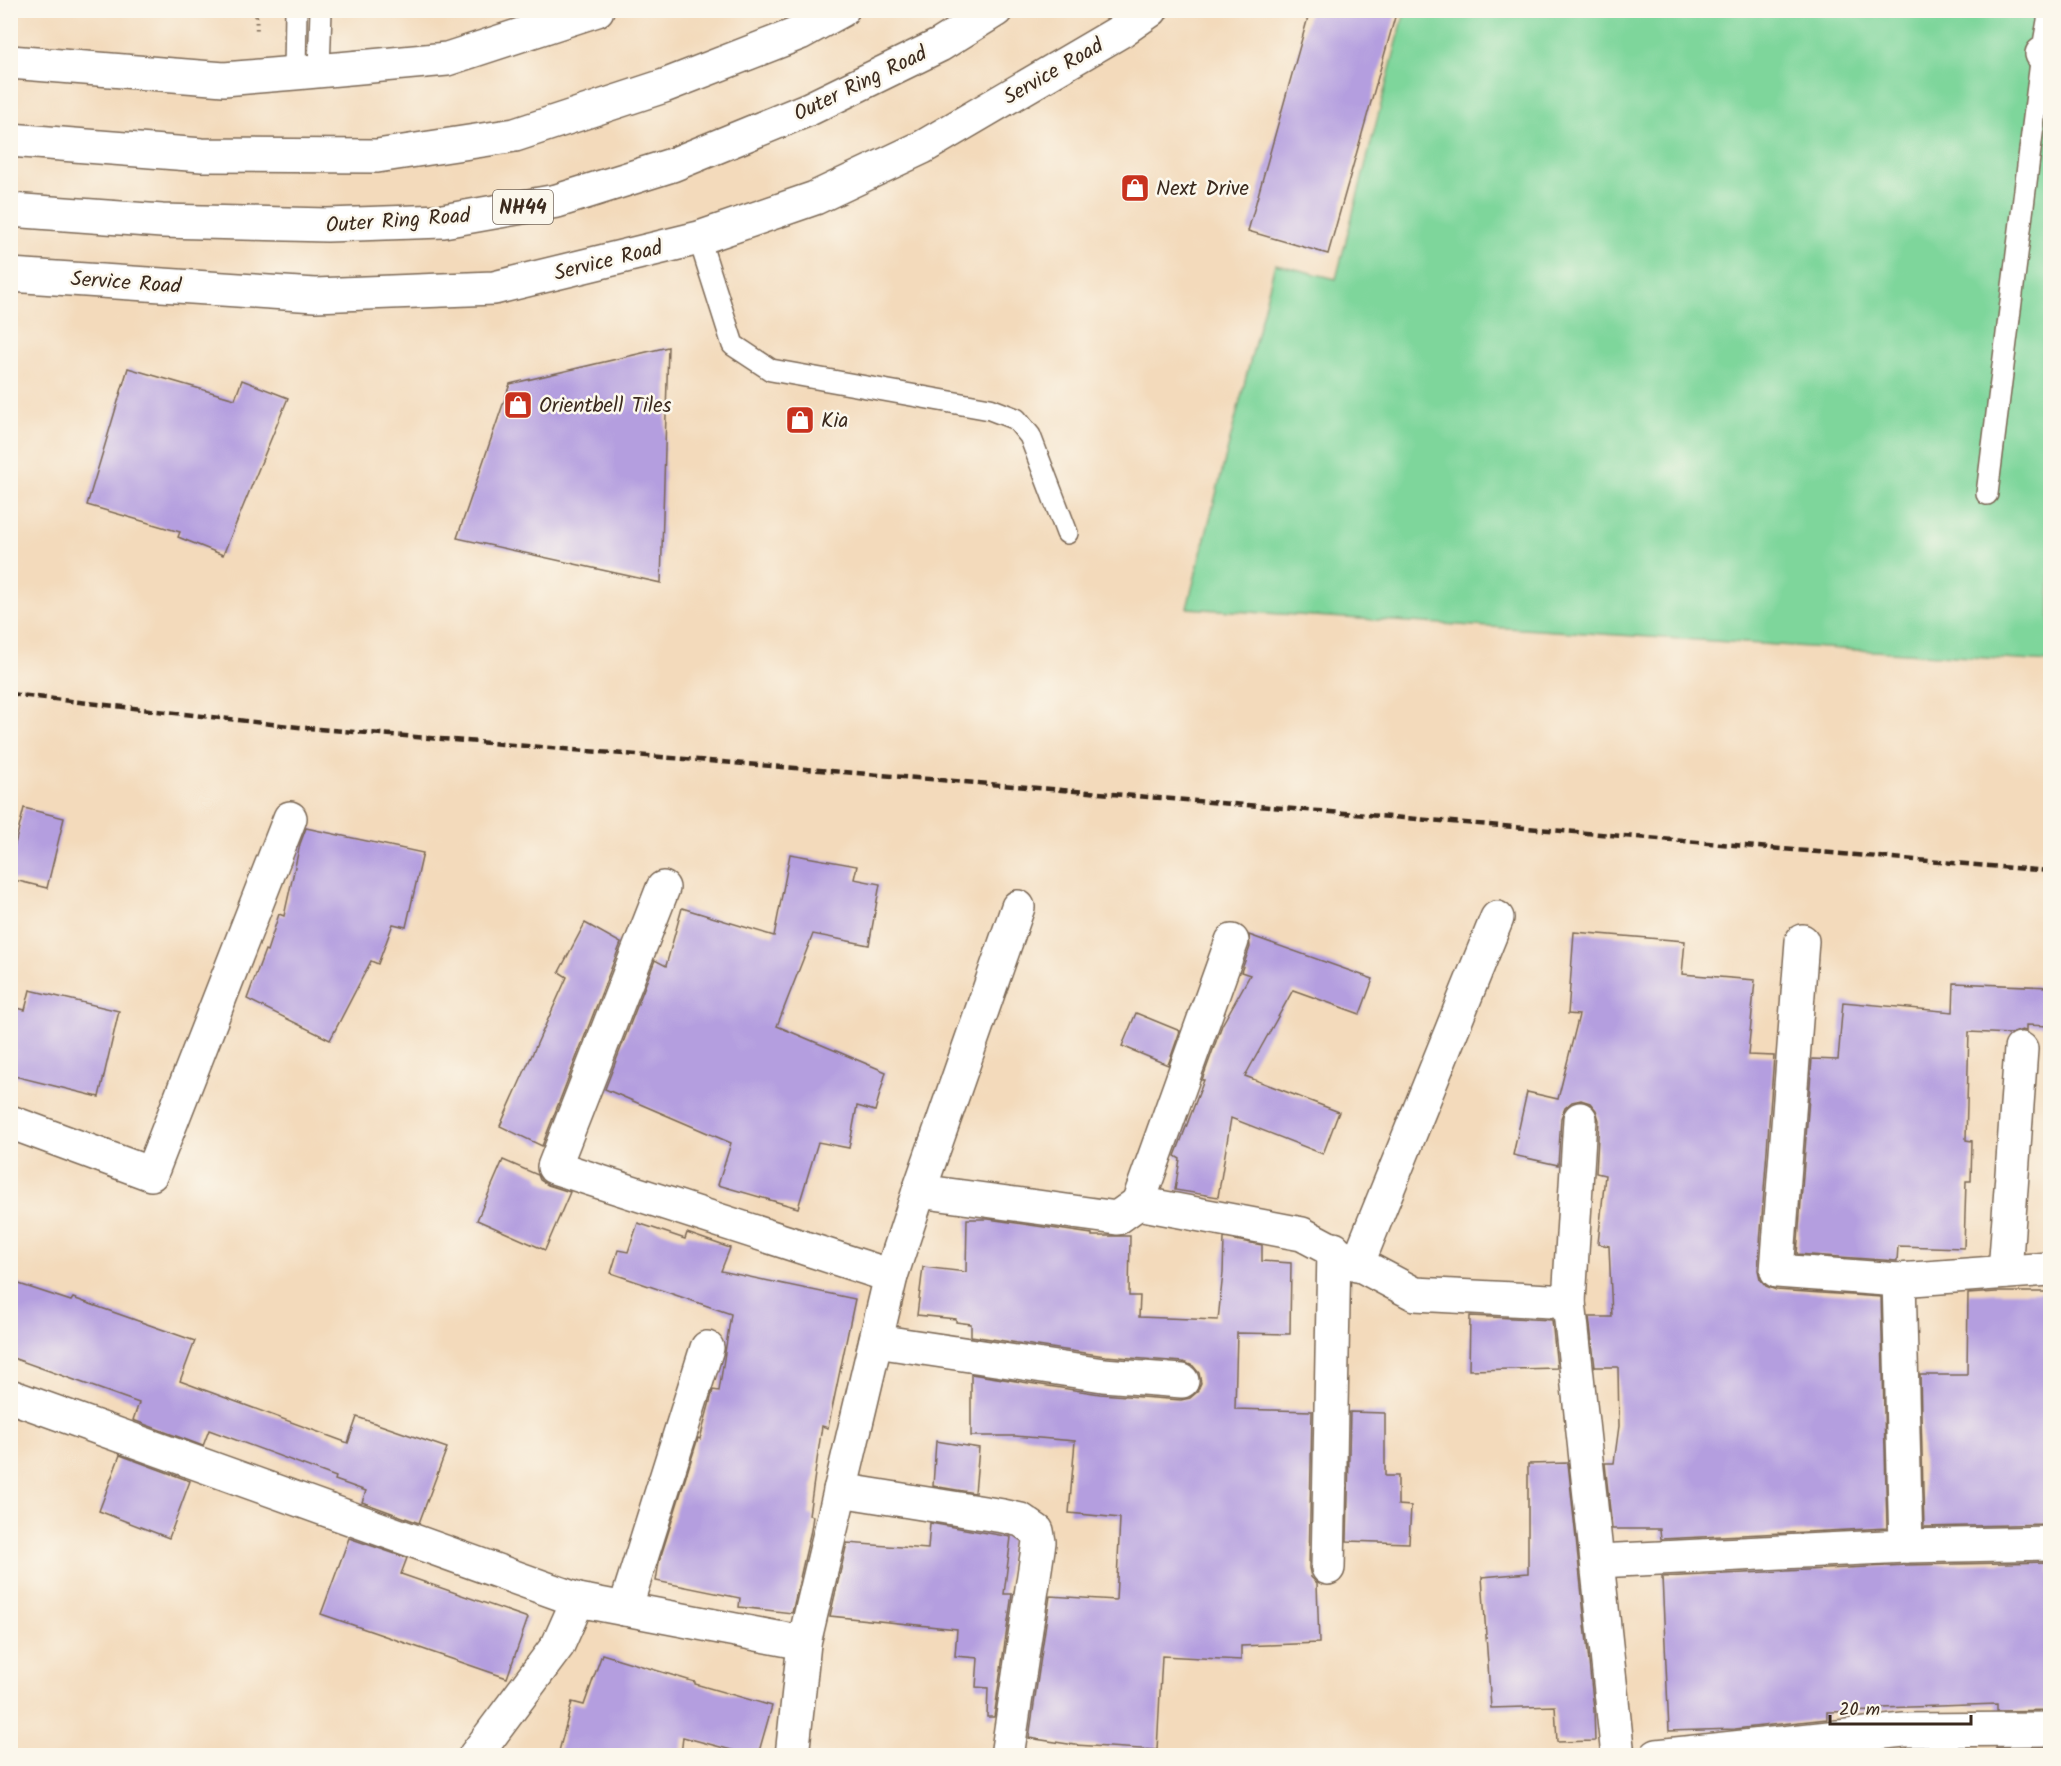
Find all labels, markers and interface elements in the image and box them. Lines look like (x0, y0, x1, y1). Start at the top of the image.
street label: Service Road (998, 30, 1110, 114)
street label: Outer Ring Road (788, 38, 933, 131)
shop icon: Next Drive (1119, 172, 1151, 204)
place label: Next Drive (1156, 173, 1250, 206)
road number: NH44 (493, 190, 553, 224)
street label: Outer Ring Road (325, 200, 472, 243)
street label: Service Road (551, 232, 667, 291)
street label: Service Road (70, 263, 183, 304)
shop icon: Orientbell Tiles (502, 389, 534, 421)
place label: Orientbell Tiles (539, 390, 672, 423)
shop icon: Kia (784, 404, 816, 436)
place label: Kia (821, 405, 848, 438)
scale bar (1830, 1688, 1971, 1726)
text: 20 m (1839, 1696, 1880, 1725)

